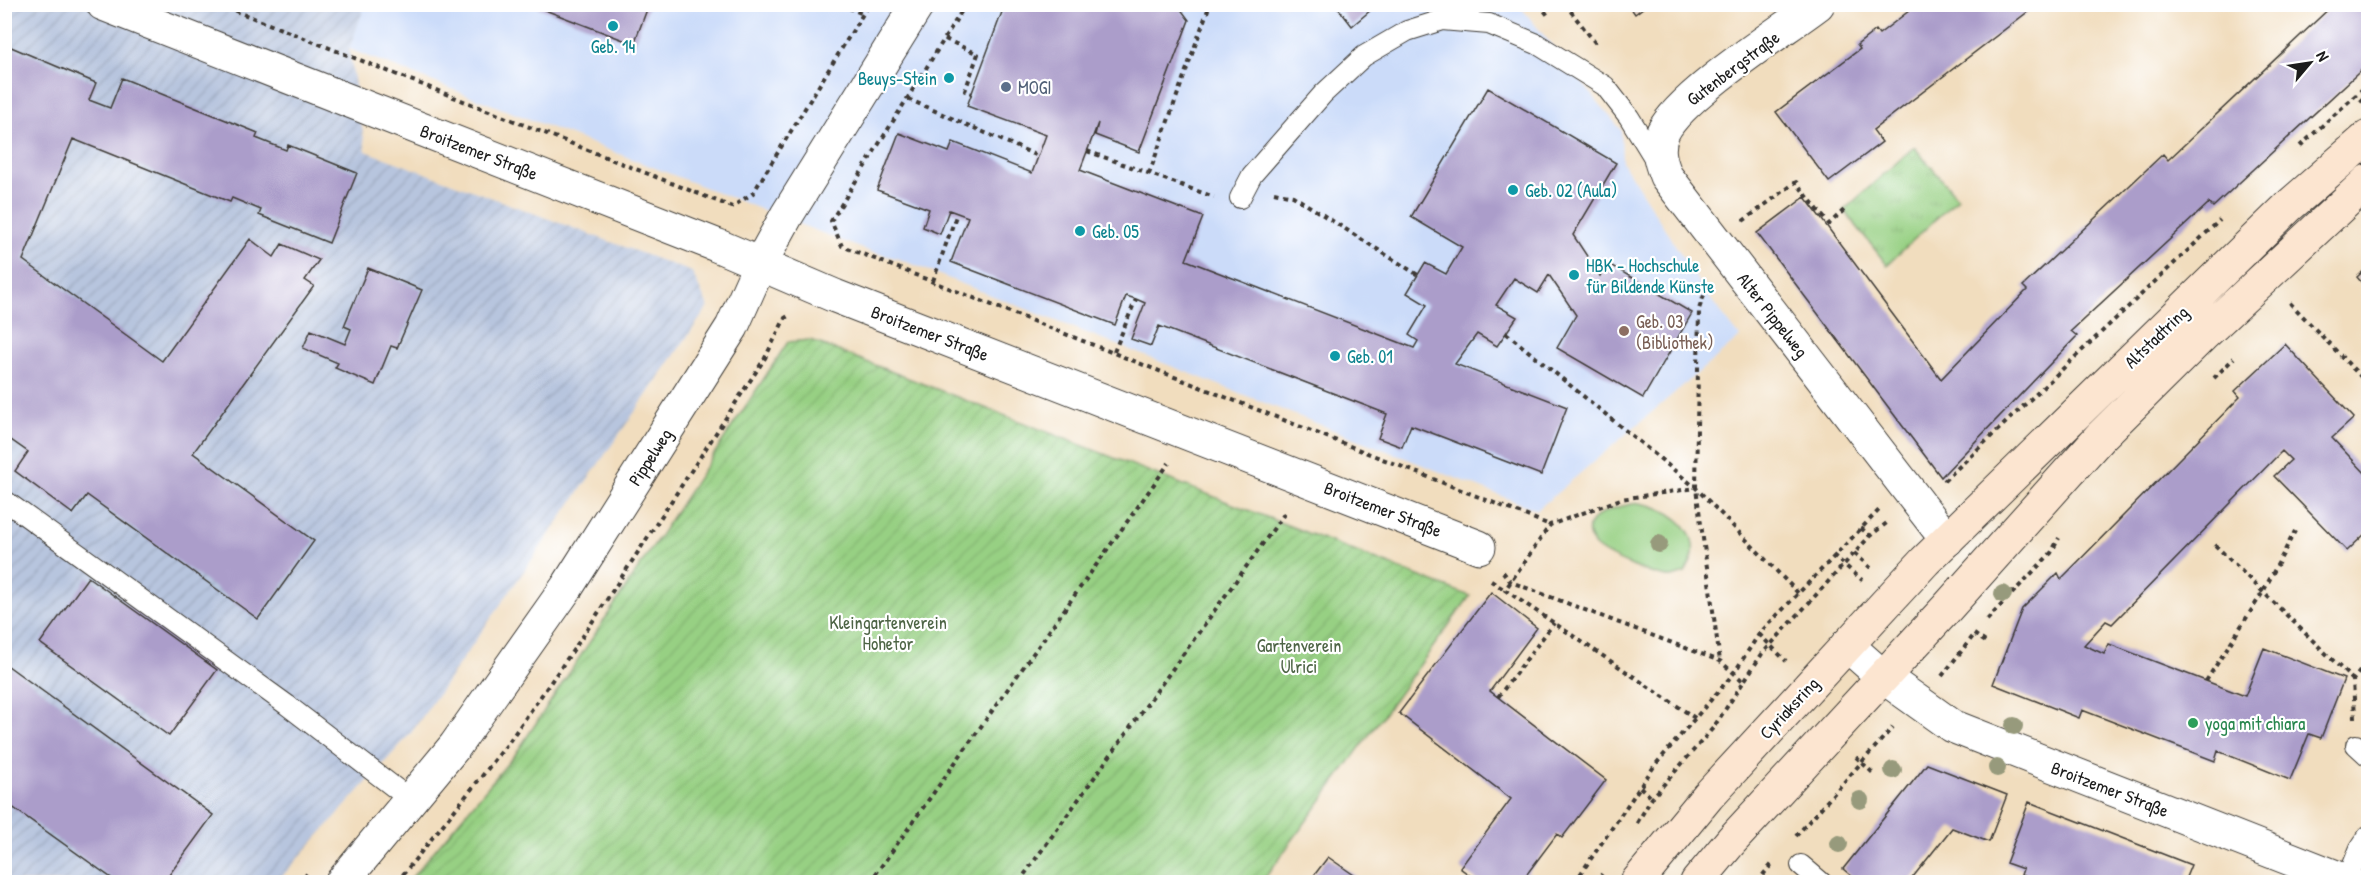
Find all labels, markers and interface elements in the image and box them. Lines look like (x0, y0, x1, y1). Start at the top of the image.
marker: Geb. 14 (606, 19, 620, 33)
street label: Gutenbergstraße (1681, 25, 1785, 111)
north arrow (2280, 33, 2340, 93)
place label: Geb. 14 (591, 34, 635, 59)
text: N (2311, 47, 2335, 65)
place label: Beuys-Stein (858, 66, 937, 91)
marker: Beuys-Stein (942, 71, 956, 85)
place label: MOGI (1018, 75, 1052, 100)
marker: MOGI (999, 80, 1013, 94)
street label: Broitzemer Straße (417, 118, 541, 186)
place label: Geb. 02 (Aula) (1525, 178, 1617, 203)
marker: Geb. 02 (Aula) (1506, 183, 1520, 197)
place label: Geb. 05 (1092, 219, 1139, 244)
marker: Geb. 05 (1073, 224, 1087, 238)
place label: HBK - Hochschule für Bildende Künste (1586, 253, 1714, 299)
street label: Alter Pippelweg (1732, 267, 1814, 363)
marker: HBK - Hochschule für Bildende Künste (1567, 268, 1581, 282)
street label: Broitzemer Straße (868, 299, 992, 367)
street label: Altstadtring (2118, 300, 2194, 374)
place label: Geb. 03 (Bibliothek) (1636, 309, 1714, 355)
marker: Geb. 03 (Bibliothek) (1617, 324, 1631, 338)
place label: Geb. 01 (1347, 344, 1393, 369)
marker: Geb. 01 (1328, 349, 1342, 363)
street label: Pippelweg (622, 424, 678, 490)
street label: Broitzemer Straße (1321, 475, 1445, 543)
park label: Kleingartenverein Hohetor (829, 610, 947, 656)
park label: Gartenverein Ulrici (1257, 633, 1341, 679)
street label: Cyriaksring (1754, 671, 1824, 745)
place label: yoga mit chiara (2205, 711, 2305, 736)
marker: yoga mit chiara (2186, 716, 2200, 730)
street label: Broitzemer Straße (2048, 755, 2172, 823)

